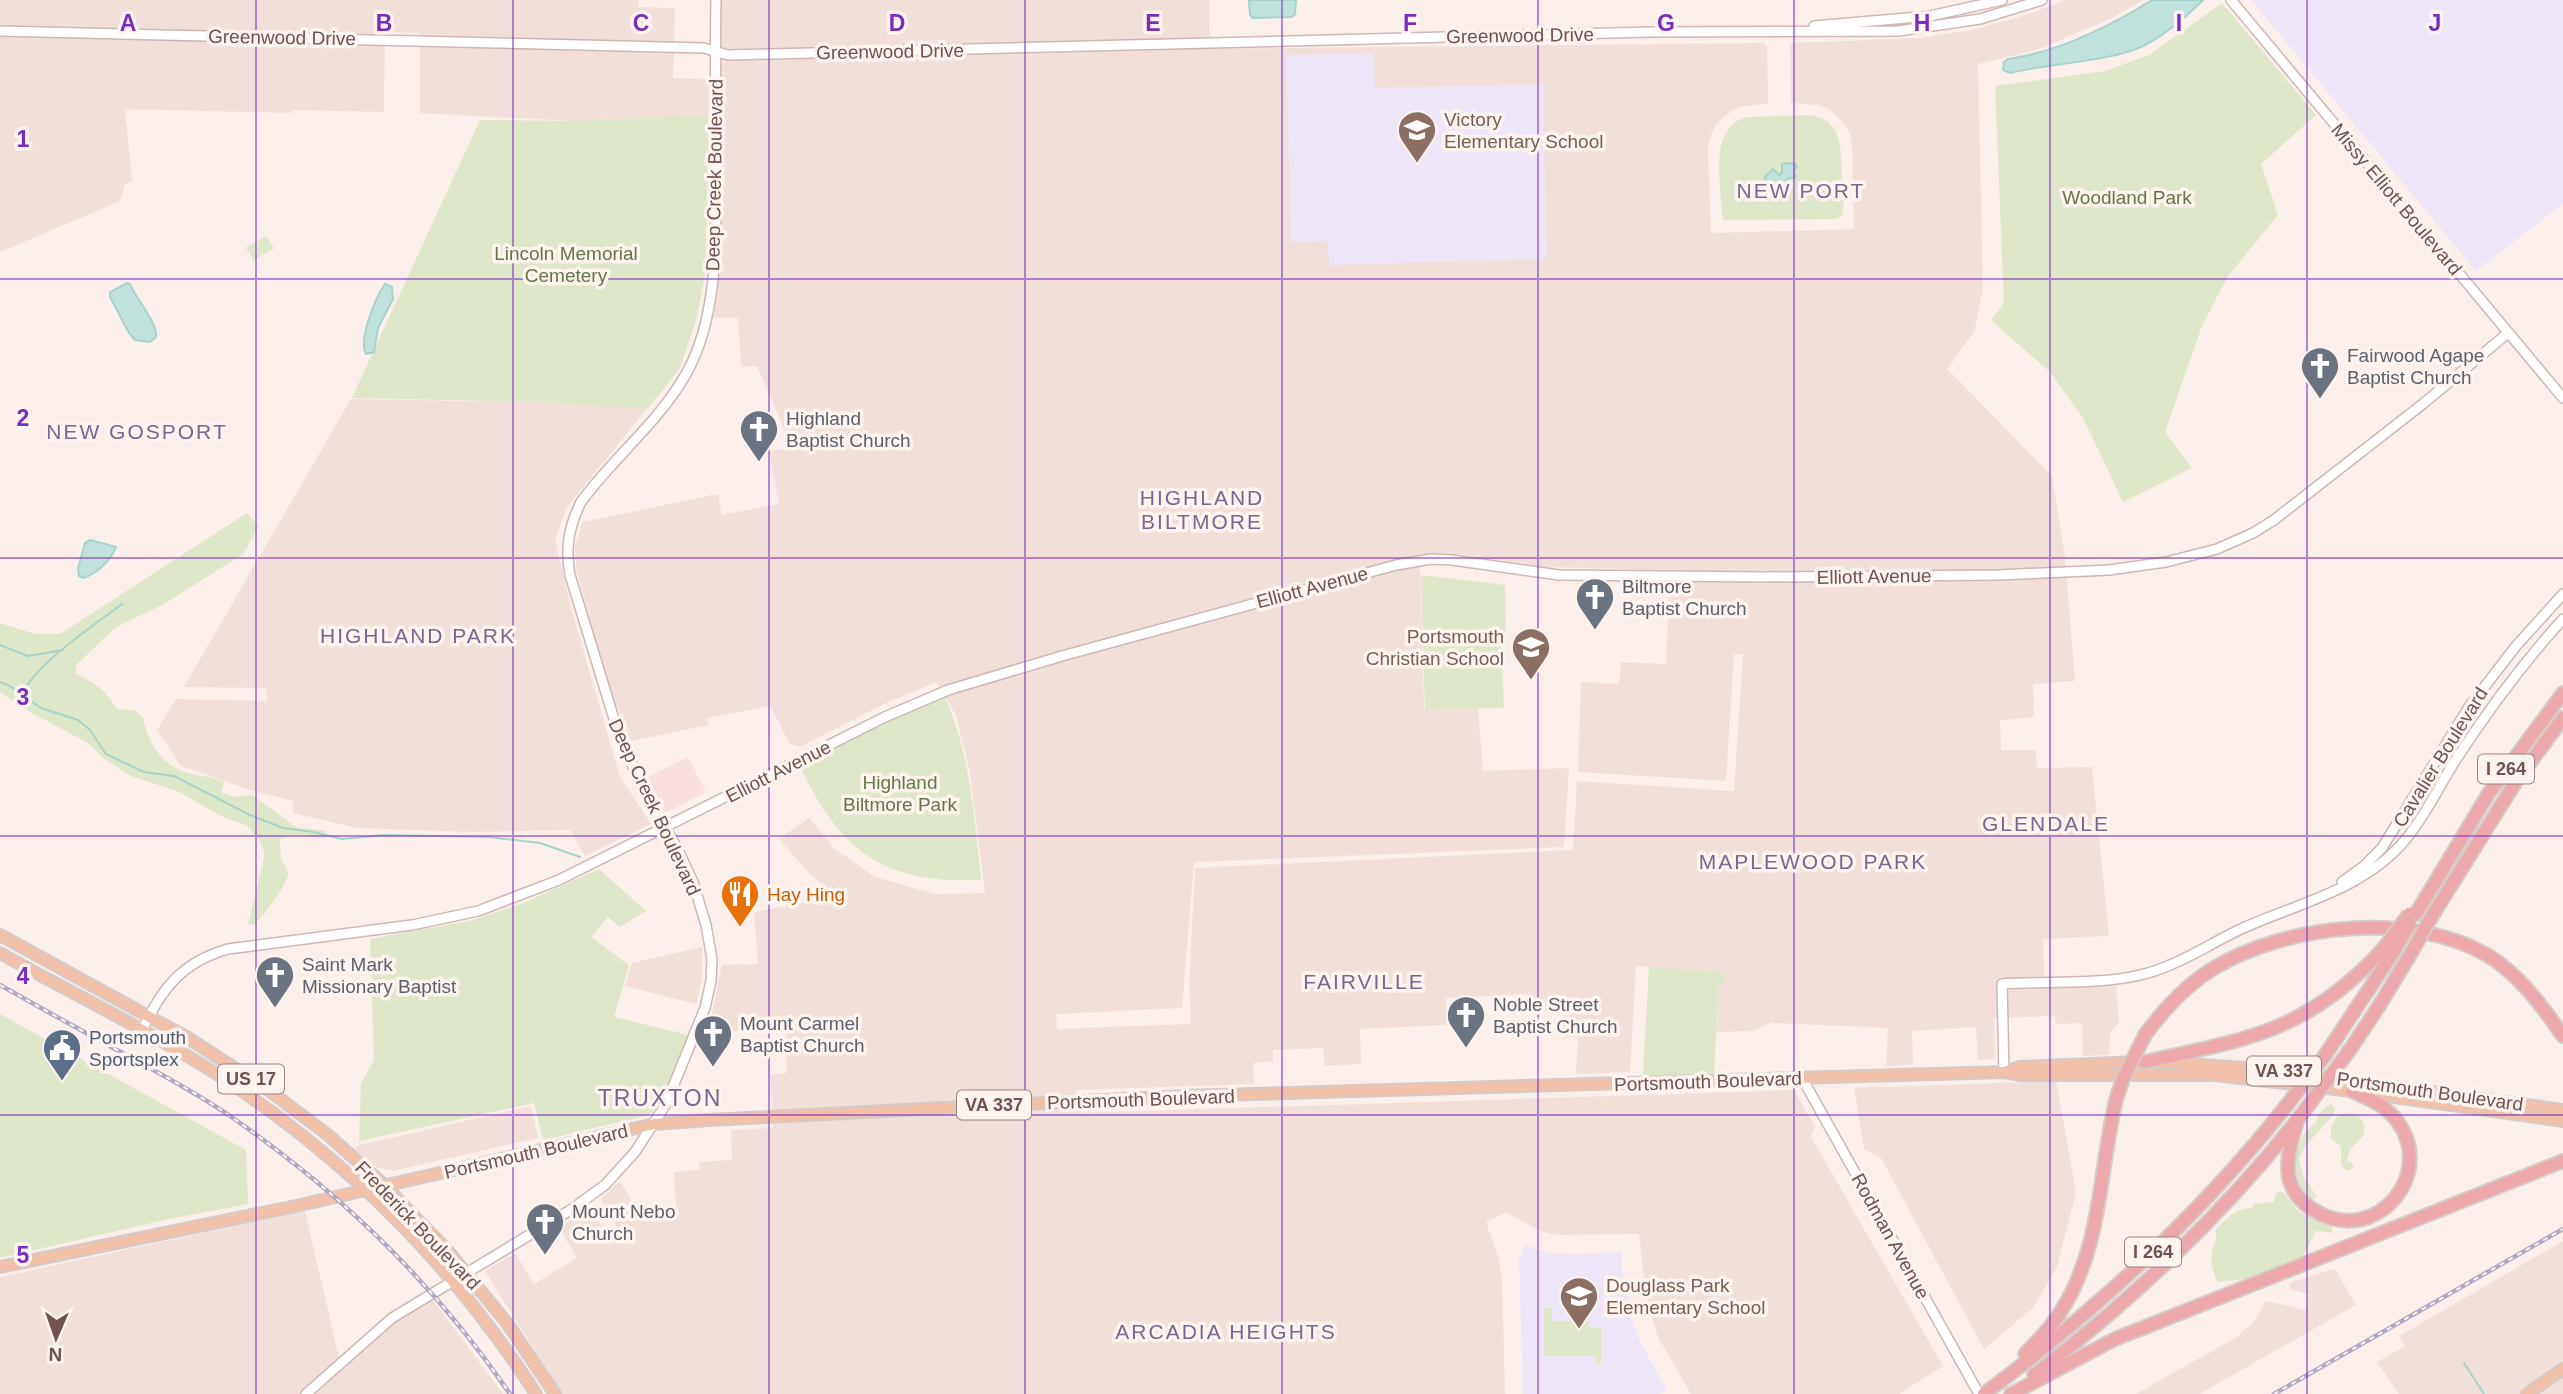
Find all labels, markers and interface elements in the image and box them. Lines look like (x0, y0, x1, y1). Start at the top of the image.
text: A (120, 10, 136, 36)
text: B (376, 10, 392, 36)
text: C (633, 10, 649, 36)
text: D (889, 10, 905, 36)
text: E (1145, 10, 1161, 36)
text: F (1403, 10, 1417, 36)
text: G (1657, 10, 1675, 36)
text: H (1914, 10, 1930, 36)
text: I (2176, 10, 2182, 36)
text: J (2429, 10, 2441, 36)
street label: Greenwood Drive (1446, 24, 1594, 47)
street label: Greenwood Drive (208, 26, 356, 49)
street label: Greenwood Drive (816, 40, 964, 63)
street label: Deep Creek Boulevard (702, 79, 727, 271)
school or university icon: Victory Elementary School (1396, 109, 1438, 164)
place label: Victory Elementary School (1444, 109, 1603, 152)
street label: Missy Elliott Boulevard (2327, 119, 2466, 279)
text: 1 (17, 126, 30, 152)
district label: NEW PORT (1737, 179, 1865, 202)
park label: Woodland Park (2062, 187, 2192, 208)
park label: Lincoln Memorial Cemetery (494, 243, 638, 286)
church icon: Fairwood Agape Baptist Church (2299, 345, 2341, 400)
place label: Fairwood Agape Baptist Church (2347, 345, 2484, 388)
text: 2 (17, 405, 29, 431)
church icon: Highland Baptist Church (738, 408, 780, 463)
place label: Highland Baptist Church (786, 408, 911, 451)
district label: NEW GOSPORT (46, 420, 228, 443)
district label: HIGHLAND BILTMORE (1140, 486, 1264, 533)
street label: Elliott Avenue (1254, 562, 1370, 612)
street label: Elliott Avenue (1816, 565, 1932, 588)
church icon: Biltmore Baptist Church (1574, 576, 1616, 631)
place label: Biltmore Baptist Church (1622, 576, 1747, 619)
district label: HIGHLAND PARK (320, 624, 516, 647)
place label: Portsmouth Christian School (1366, 626, 1504, 669)
school or university icon: Portsmouth Christian School (1510, 626, 1552, 681)
text: 3 (17, 684, 29, 710)
street label: Cavalier Boulevard (2389, 684, 2492, 831)
street label: Deep Creek Boulevard (604, 716, 705, 899)
street label: Elliott Avenue (722, 736, 834, 807)
road number: I 264 (2478, 754, 2534, 784)
park label: Highland Biltmore Park (843, 772, 958, 815)
district label: GLENDALE (1982, 812, 2110, 835)
district label: MAPLEWOOD PARK (1699, 850, 1927, 873)
restaurant icon: Hay Hing (719, 873, 761, 928)
place label: Hay Hing (767, 884, 845, 905)
church icon: Saint Mark Missionary Baptist (254, 954, 296, 1009)
place label: Saint Mark Missionary Baptist (302, 954, 457, 997)
text: 4 (17, 963, 30, 989)
district label: FAIRVILLE (1303, 970, 1425, 993)
church icon: Noble Street Baptist Church (1445, 994, 1487, 1049)
place label: Noble Street Baptist Church (1493, 994, 1618, 1037)
church icon: Mount Carmel Baptist Church (692, 1013, 734, 1068)
place label: Mount Carmel Baptist Church (740, 1013, 865, 1056)
public building icon: Portsmouth Sportsplex (41, 1027, 83, 1082)
place label: Portsmouth Sportsplex (89, 1027, 186, 1070)
road number: VA 337 (2247, 1056, 2321, 1086)
road number: US 17 (218, 1064, 284, 1094)
street label: Portsmouth Boulevard (1614, 1068, 1802, 1095)
street label: Portsmouth Boulevard (2335, 1068, 2524, 1115)
district label: TRUXTON (598, 1085, 722, 1111)
street label: Portsmouth Boulevard (1047, 1086, 1235, 1113)
road number: VA 337 (957, 1090, 1031, 1120)
street label: Portsmouth Boulevard (442, 1120, 630, 1183)
street label: Frederick Boulevard (351, 1157, 484, 1294)
street label: Rodman Avenue (1847, 1170, 1934, 1303)
church icon: Mount Nebo Church (524, 1201, 566, 1256)
place label: Mount Nebo Church (572, 1201, 676, 1244)
road number: I 264 (2125, 1238, 2181, 1266)
text: 5 (17, 1242, 30, 1268)
school or university icon: Douglass Park Elementary School (1558, 1275, 1600, 1330)
place label: Douglass Park Elementary School (1606, 1275, 1765, 1318)
north arrow (21, 1303, 91, 1373)
district label: ARCADIA HEIGHTS (1115, 1320, 1337, 1343)
text: N (48, 1344, 63, 1365)

